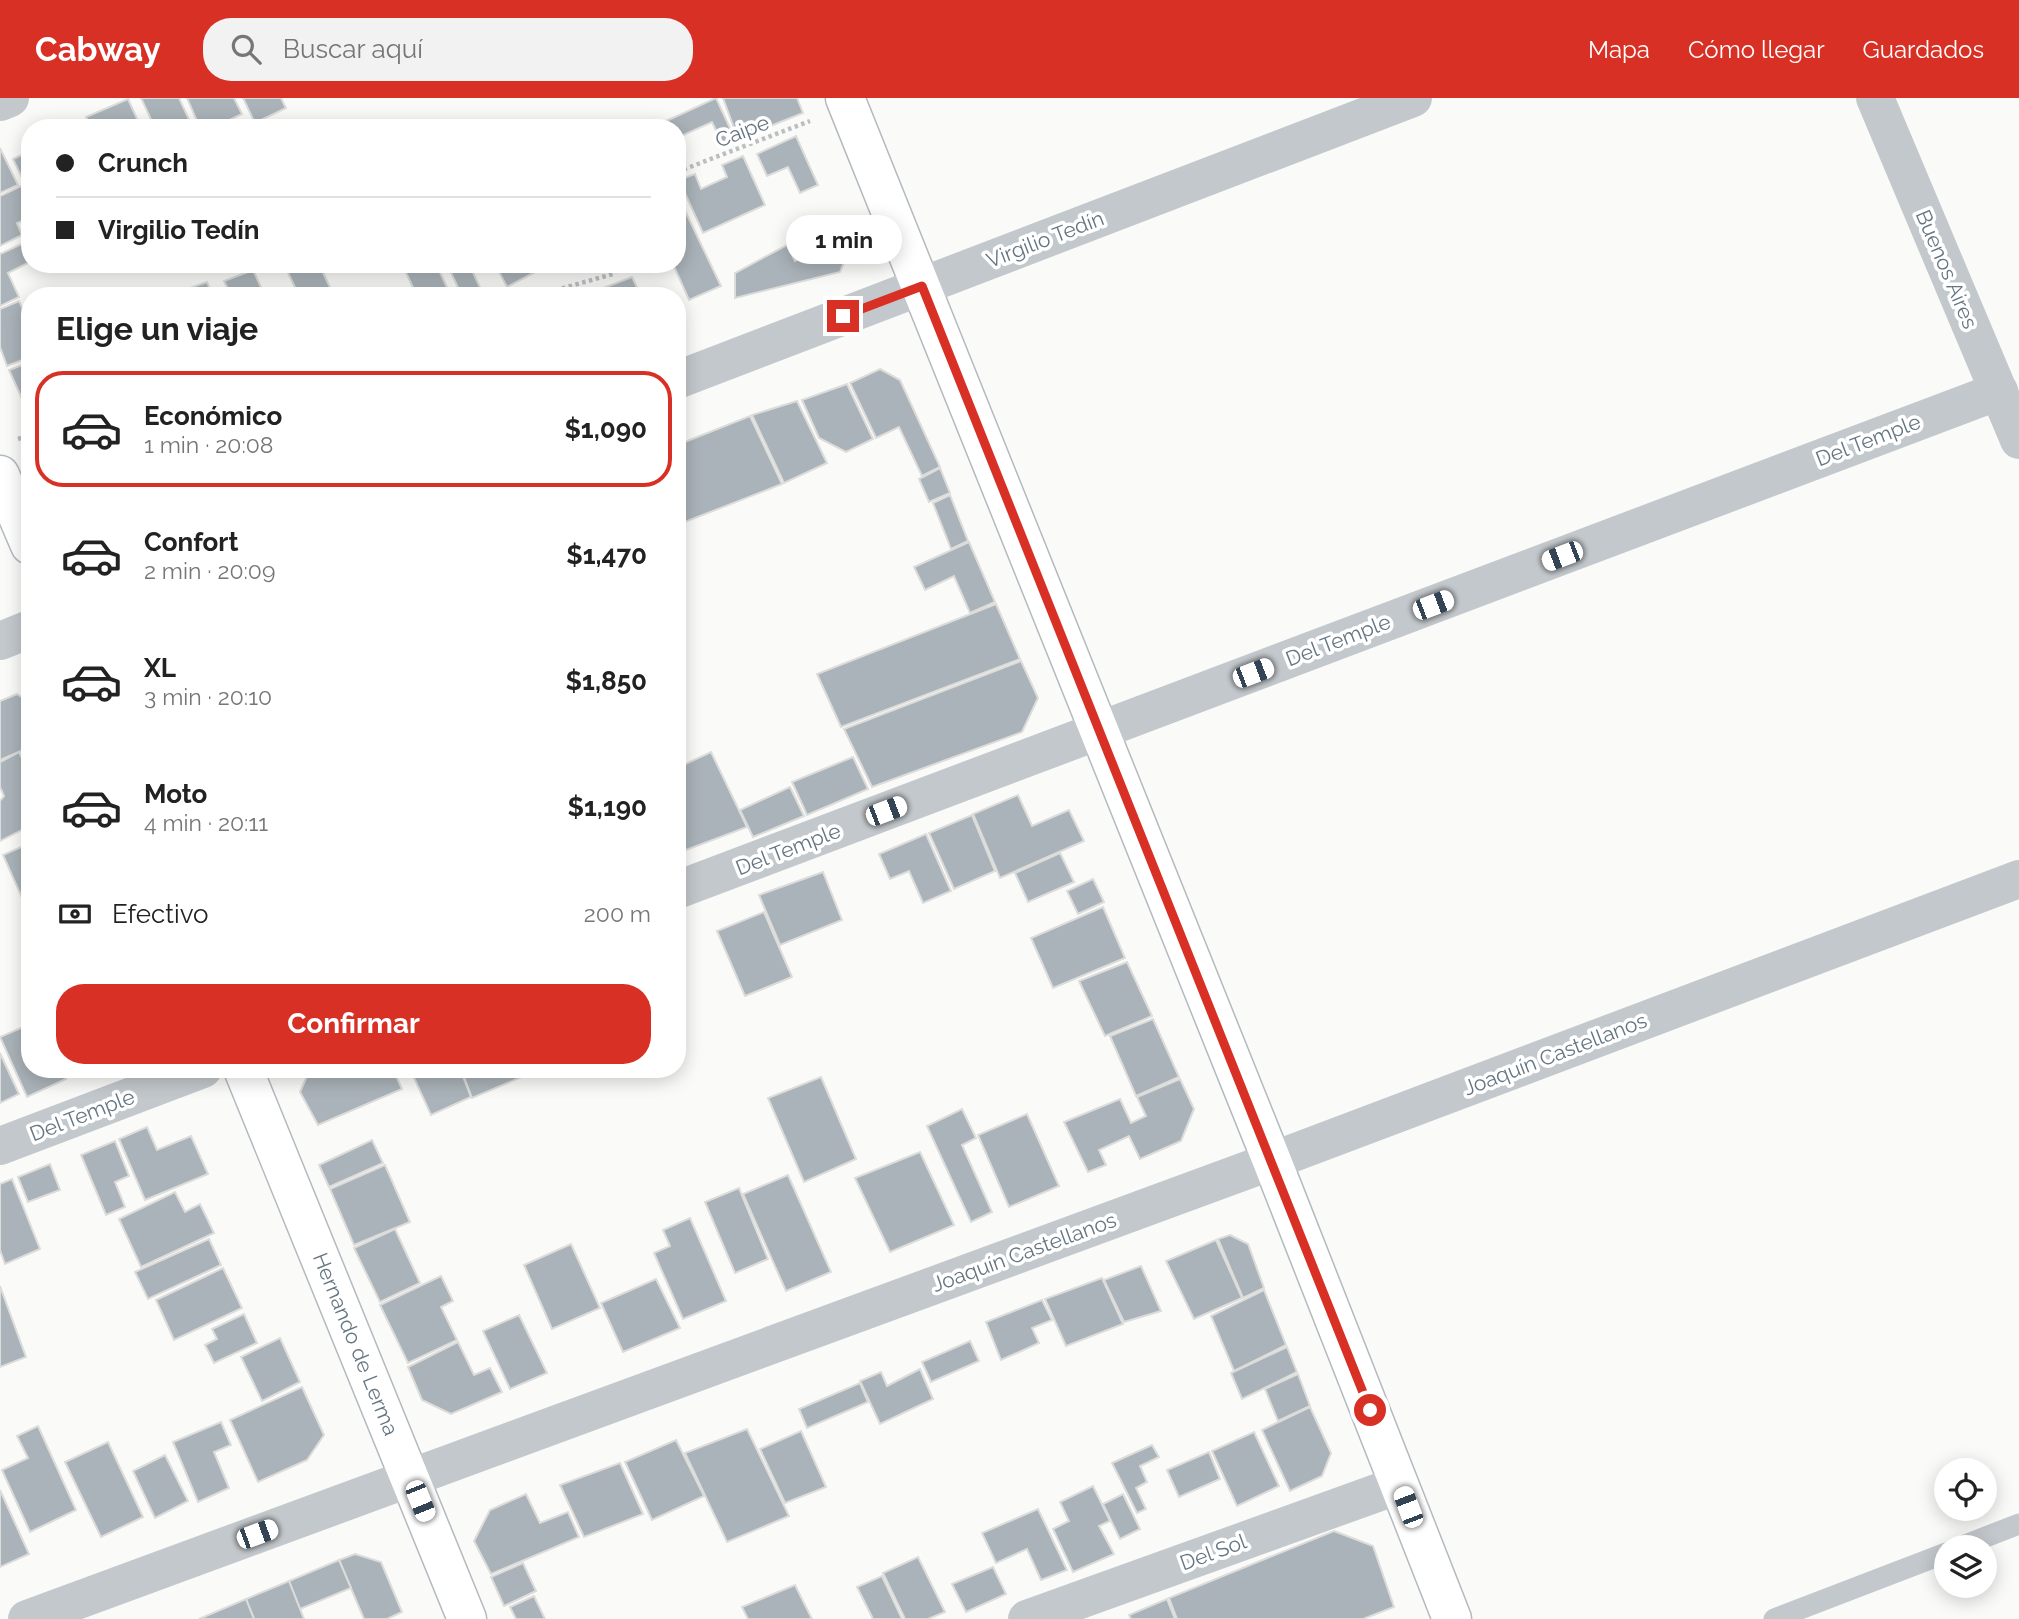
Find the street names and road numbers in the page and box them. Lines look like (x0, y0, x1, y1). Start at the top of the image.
street label: Caipe (712, 109, 772, 153)
street label: Virgilio Tedín (983, 205, 1107, 273)
street label: Buenos Aires (1911, 206, 1983, 332)
street label: Del Temple (1812, 409, 1924, 471)
street label: Del Temple (1282, 609, 1394, 671)
street label: Del Temple (732, 818, 844, 880)
street label: Joaquín Castellanos (1460, 1007, 1650, 1101)
street label: Del Temple (26, 1084, 138, 1146)
street label: Joaquín Castellanos (928, 1207, 1120, 1297)
street label: Hernando de Lerma (308, 1249, 404, 1439)
street label: Del Sol (1176, 1528, 1250, 1576)

